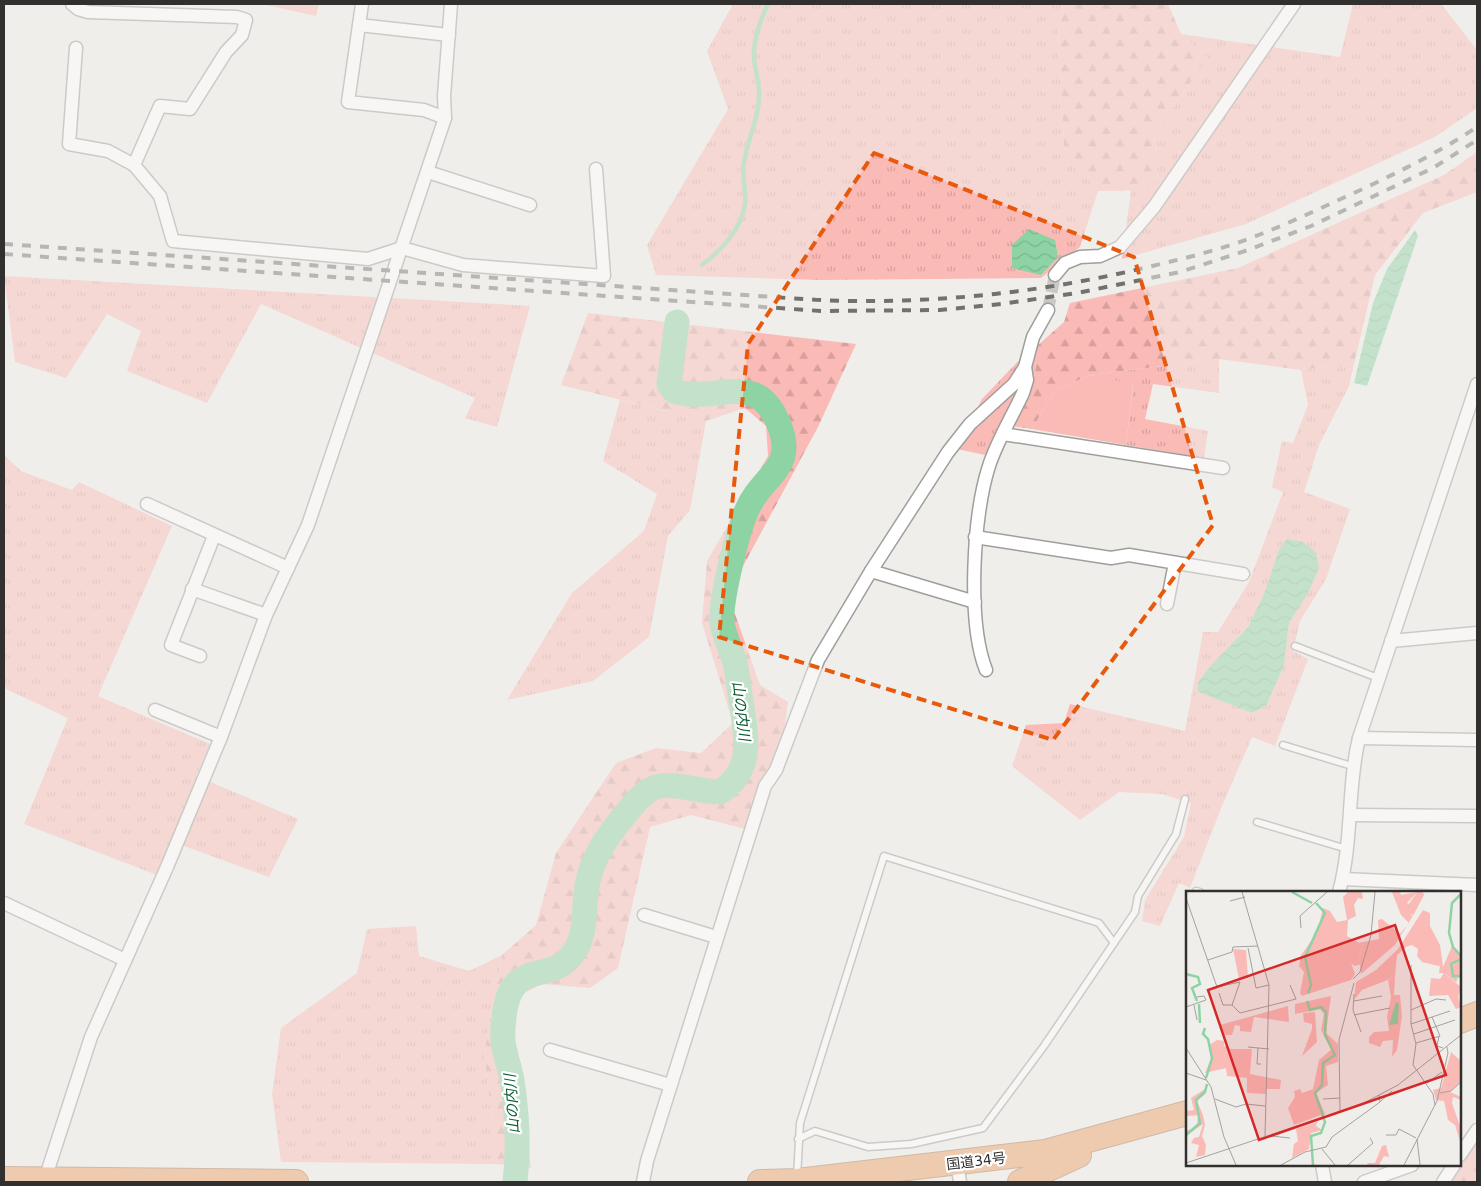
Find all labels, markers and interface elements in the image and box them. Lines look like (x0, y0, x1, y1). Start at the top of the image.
water label: 山の内川 (728, 680, 754, 744)
inset map (1186, 891, 1461, 1166)
water label: 山の内川 (501, 1071, 523, 1135)
street label: 国道34号 (945, 1149, 1007, 1173)

